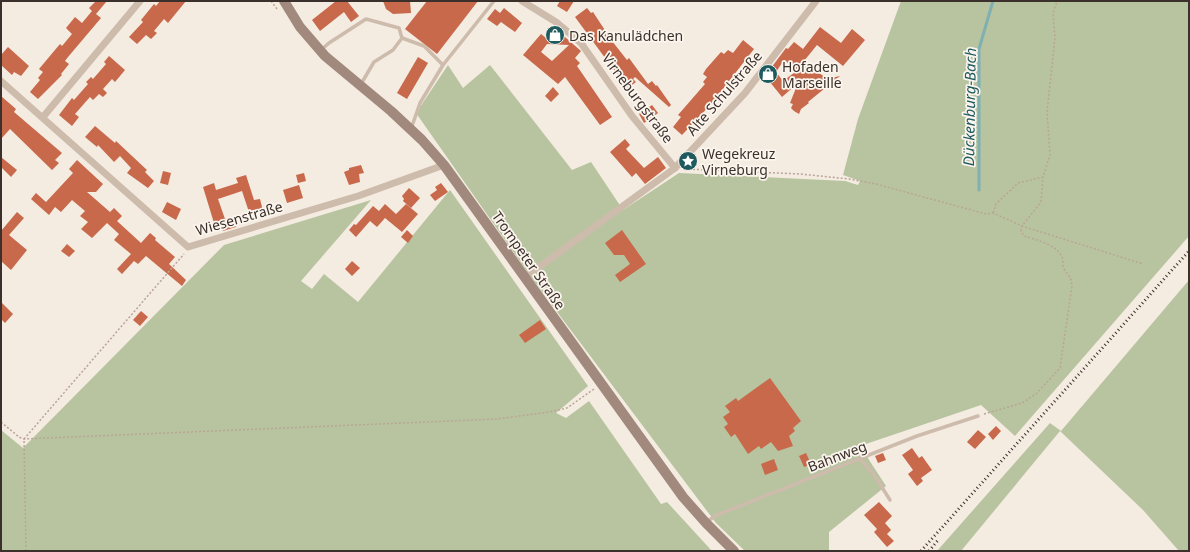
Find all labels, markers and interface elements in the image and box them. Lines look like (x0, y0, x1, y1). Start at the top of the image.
shop icon: Das Kanulädchen (544, 24, 566, 46)
place label: Das Kanulädchen (569, 26, 683, 45)
street label: Alte Schulstraße (682, 47, 766, 139)
water label: Dückenburg-Bach (958, 48, 980, 166)
street label: Virneburgstraße (598, 49, 678, 147)
place label: Hofaden Marseille (782, 57, 842, 92)
shop icon: Hofaden Marseille (757, 63, 779, 85)
place label: Wegekreuz Virneburg (702, 144, 776, 179)
place icon: Wegekreuz Virneburg (677, 150, 699, 172)
street label: Wiesenstraße (193, 196, 285, 239)
street label: Trompeter Straße (488, 207, 570, 313)
street label: Bahnweg (805, 436, 869, 476)

